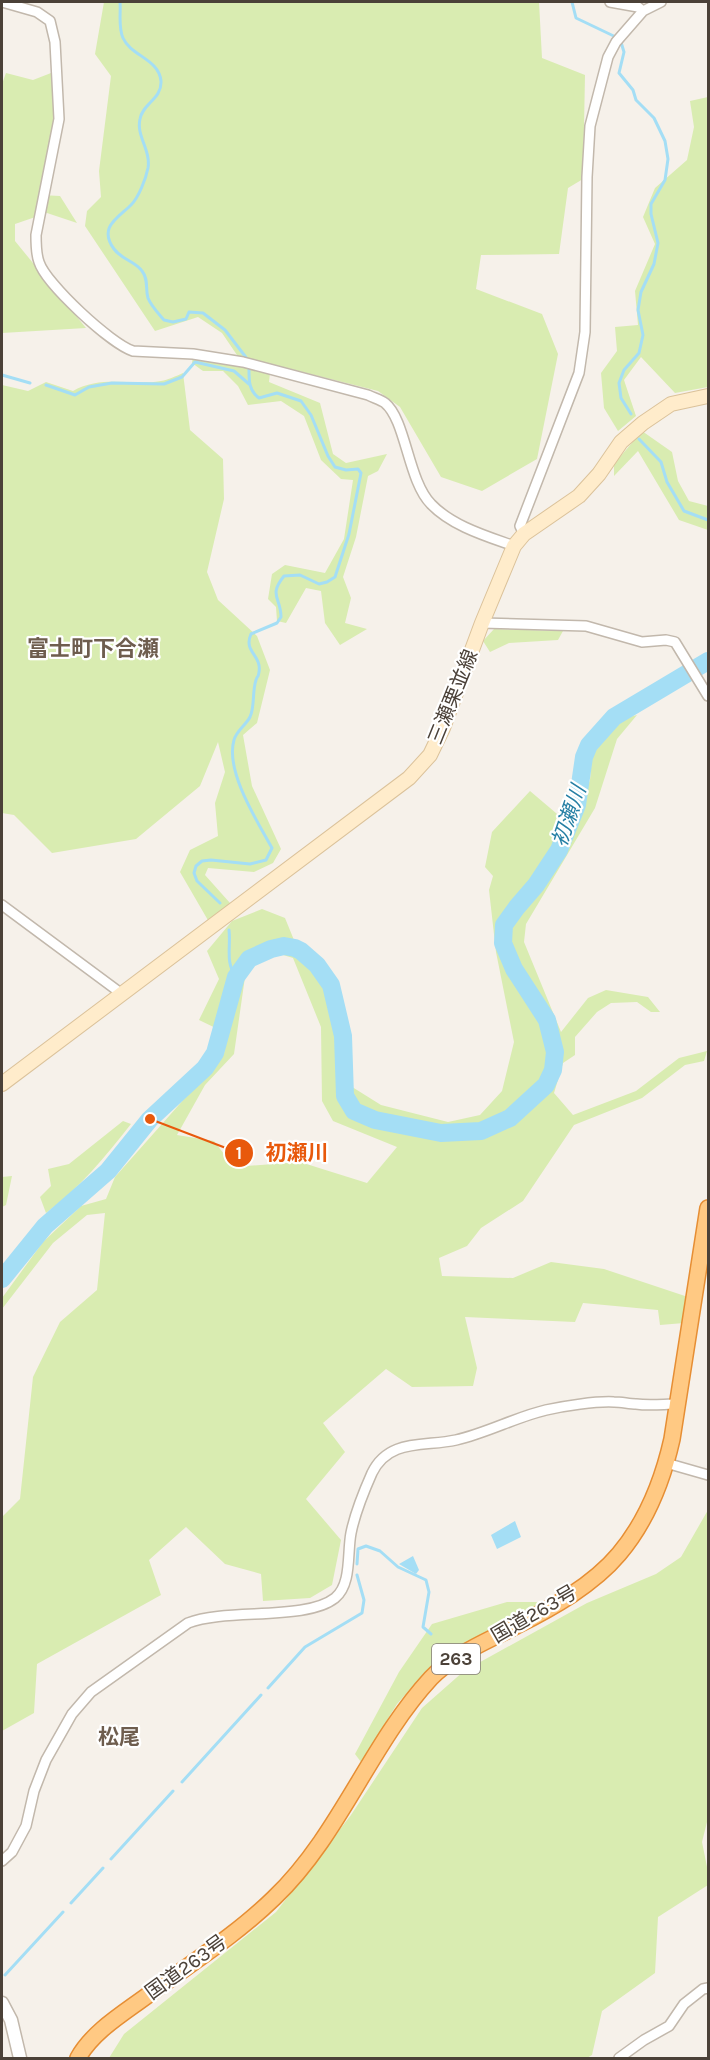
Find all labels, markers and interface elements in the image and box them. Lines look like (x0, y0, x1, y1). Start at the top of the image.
district label: 富士町下合瀬 (27, 636, 159, 662)
street label: 三瀬栗並線 (424, 646, 482, 748)
water label: 初瀬川 (547, 780, 591, 850)
callout: 初瀬川 (224, 1133, 341, 1172)
text: 初瀬川 (266, 1141, 329, 1165)
text: 1 (236, 1142, 242, 1164)
street label: 国道263号 (487, 1580, 581, 1648)
road number: 263 (432, 1644, 480, 1674)
district label: 松尾 (98, 1725, 140, 1749)
street label: 国道263号 (141, 1930, 231, 2004)

